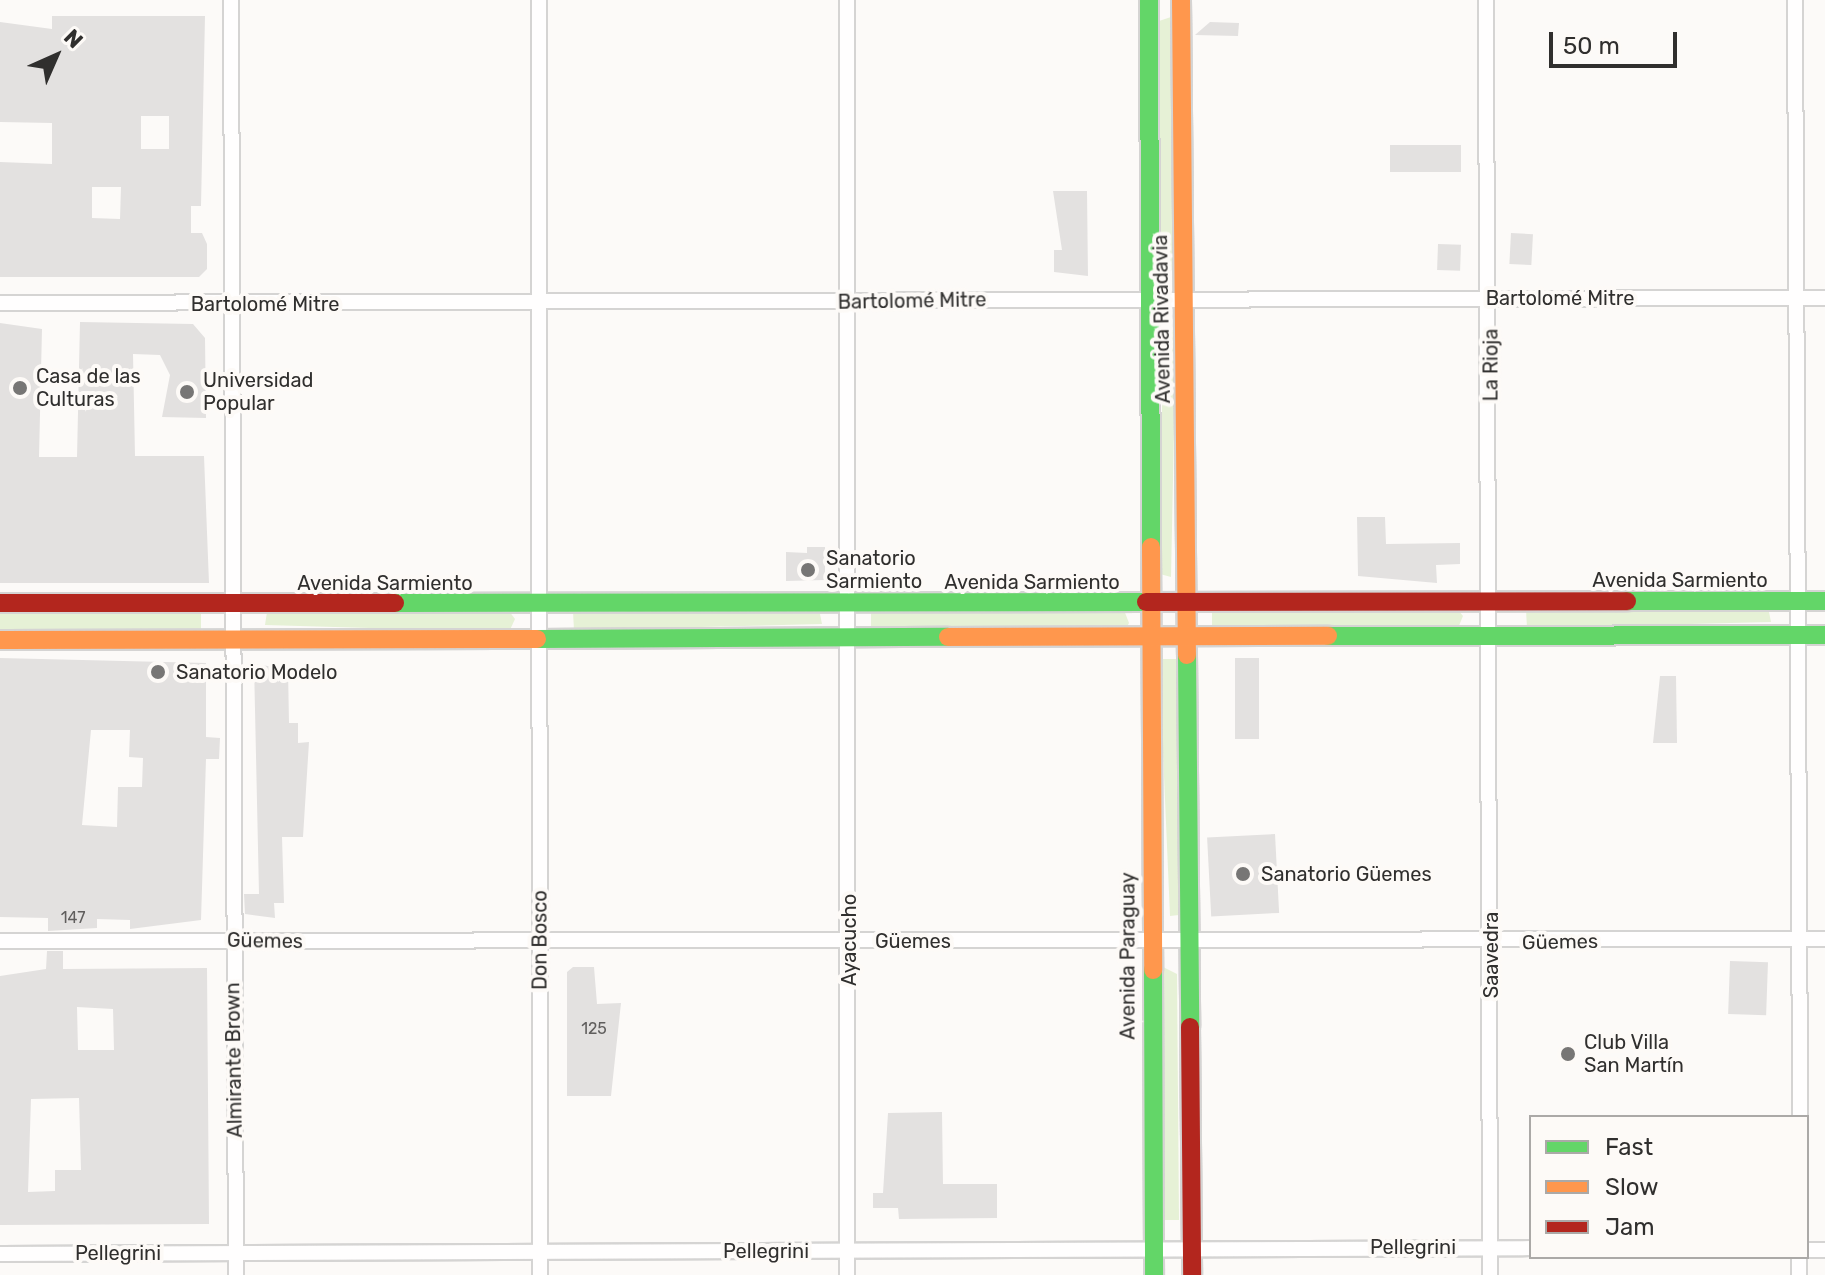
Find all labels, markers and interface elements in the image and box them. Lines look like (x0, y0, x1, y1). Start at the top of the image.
north arrow (16, 16, 96, 96)
scale bar (1553, 16, 1681, 66)
text: N (58, 24, 88, 54)
text: 50 m (1563, 32, 1620, 60)
street label: Avenida Rivadavia (1149, 234, 1175, 404)
street label: Bartolomé Mitre (1486, 286, 1634, 310)
street label: Bartolomé Mitre (837, 288, 987, 314)
street label: Bartolomé Mitre (191, 292, 339, 316)
street label: La Rioja (1479, 329, 1503, 401)
place label: Casa de las Culturas (36, 364, 141, 411)
place label: Universidad Popular (203, 368, 313, 415)
marker: Casa de las Culturas (11, 379, 29, 397)
marker: Universidad Popular (178, 383, 196, 401)
place label: Sanatorio Sarmiento (826, 546, 922, 593)
marker: Sanatorio Sarmiento (797, 559, 819, 581)
street label: Avenida Sarmiento (1592, 568, 1768, 592)
street label: Avenida Sarmiento (944, 570, 1120, 594)
street label: Avenida Sarmiento (297, 571, 473, 595)
place label: Sanatorio Modelo (176, 660, 337, 684)
marker: Sanatorio Modelo (147, 661, 169, 683)
place label: Sanatorio Güemes (1261, 862, 1432, 886)
marker: Sanatorio Güemes (1232, 863, 1254, 885)
street label: Avenida Paraguay (1116, 872, 1140, 1040)
street label: Don Bosco (528, 890, 552, 990)
street label: Ayacucho (837, 894, 861, 986)
house number: 147 (61, 908, 85, 928)
street label: Saavedra (1479, 912, 1503, 998)
street label: Güemes (227, 928, 303, 954)
street label: Güemes (875, 929, 951, 953)
street label: Güemes (1522, 929, 1598, 955)
street label: Almirante Brown (221, 982, 247, 1138)
house number: 125 (581, 1019, 607, 1039)
place label: Club Villa San Martín (1584, 1030, 1684, 1077)
marker: Club Villa San Martín (1559, 1045, 1577, 1063)
legend (1529, 1115, 1809, 1259)
text: Fast (1605, 1133, 1653, 1161)
text: Slow (1605, 1173, 1658, 1201)
text: Jam (1605, 1213, 1655, 1241)
street label: Pellegrini (1370, 1235, 1456, 1259)
street label: Pellegrini (723, 1239, 809, 1263)
street label: Pellegrini (75, 1241, 161, 1265)

